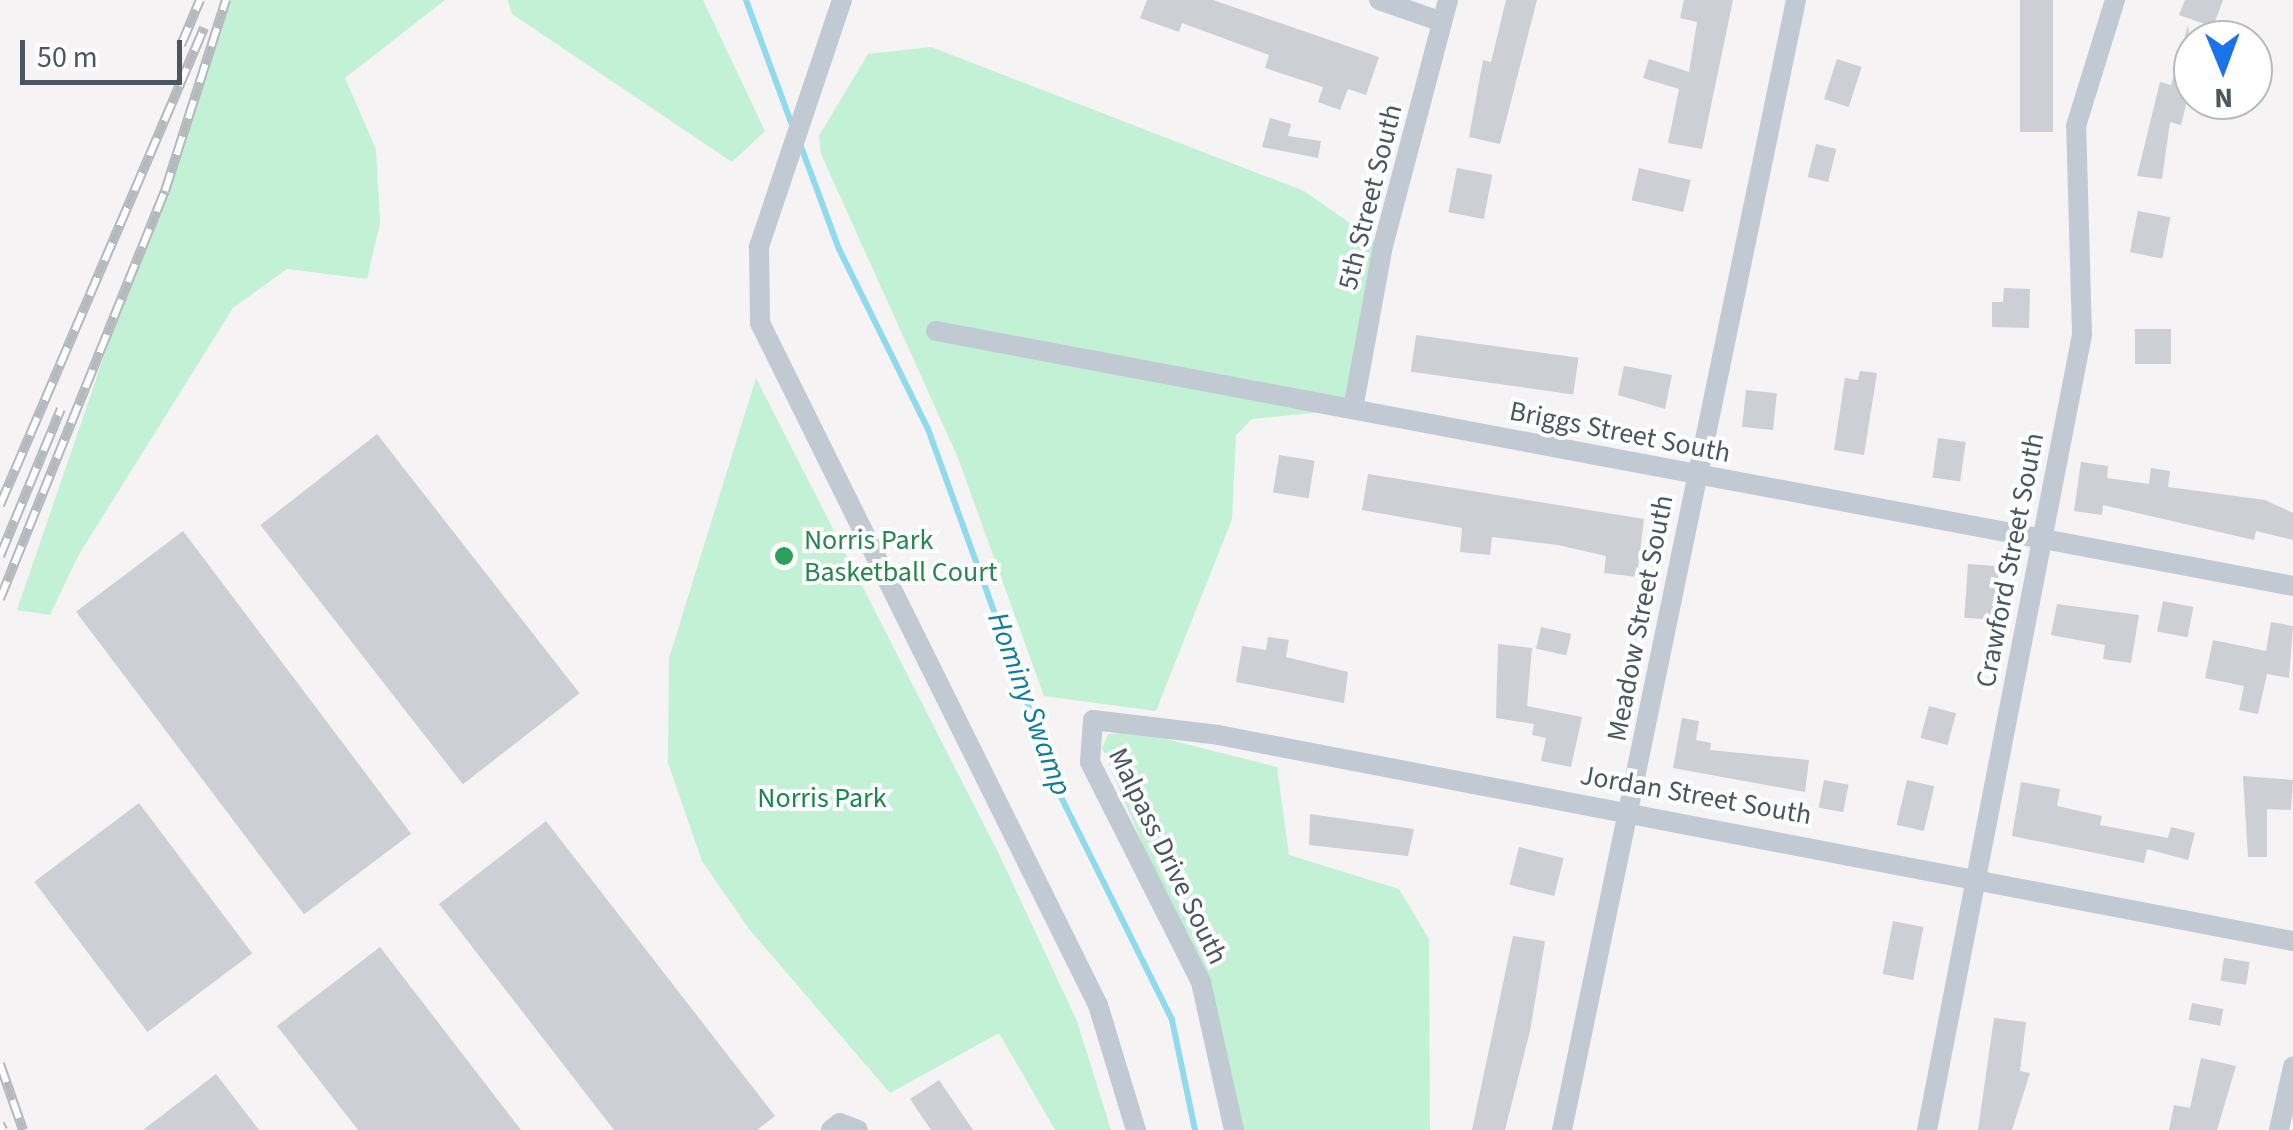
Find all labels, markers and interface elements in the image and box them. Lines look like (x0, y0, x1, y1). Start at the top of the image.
scale bar (25, 20, 188, 82)
north arrow (2173, 20, 2273, 120)
text: 50 m (37, 36, 98, 79)
text: N (2214, 78, 2233, 118)
street label: 5th Street South (1331, 101, 1409, 293)
street label: Briggs Street South (1507, 394, 1733, 470)
street label: Crawford Street South (1969, 430, 2051, 690)
street label: Meadow Street South (1600, 492, 1680, 744)
place label: Norris Park Basketball Court (804, 523, 997, 589)
marker: Norris Park Basketball Court (773, 545, 795, 567)
water label: Hominy Swamp (979, 607, 1079, 801)
street label: Malpass Drive South (1101, 742, 1235, 970)
street label: Jordan Street South (1578, 758, 1814, 832)
park label: Norris Park (757, 781, 887, 815)

